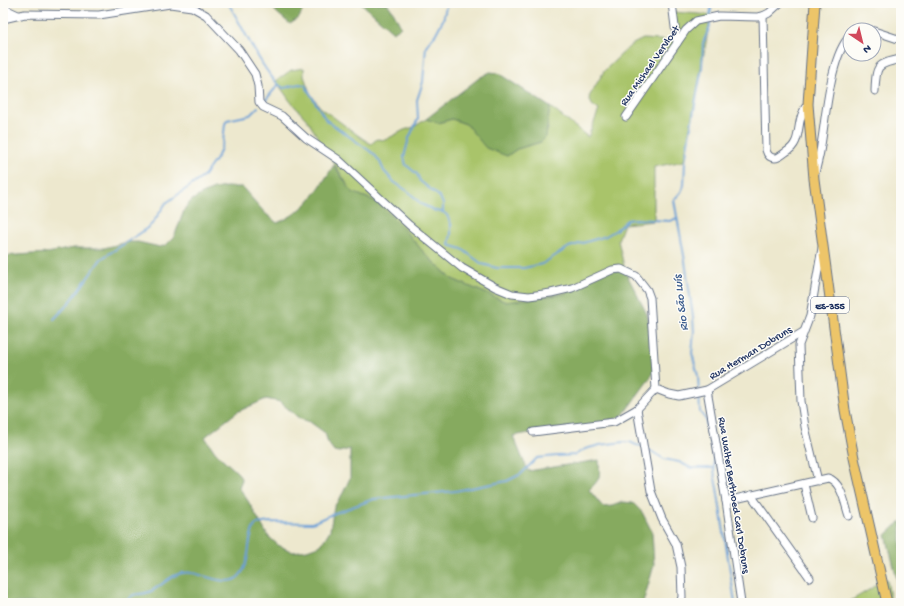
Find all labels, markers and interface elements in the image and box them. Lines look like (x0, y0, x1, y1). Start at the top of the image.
north arrow (842, 22, 882, 62)
street label: Rua Michael Vervloet (618, 23, 684, 108)
text: N (860, 42, 873, 56)
water label: Rio São Luís (671, 272, 692, 332)
road number: ES-355 (811, 297, 849, 313)
street label: Rua Herman Dobruns (708, 324, 795, 383)
street label: Rua Walter Berthoed Carl Dobruns (715, 416, 751, 575)

